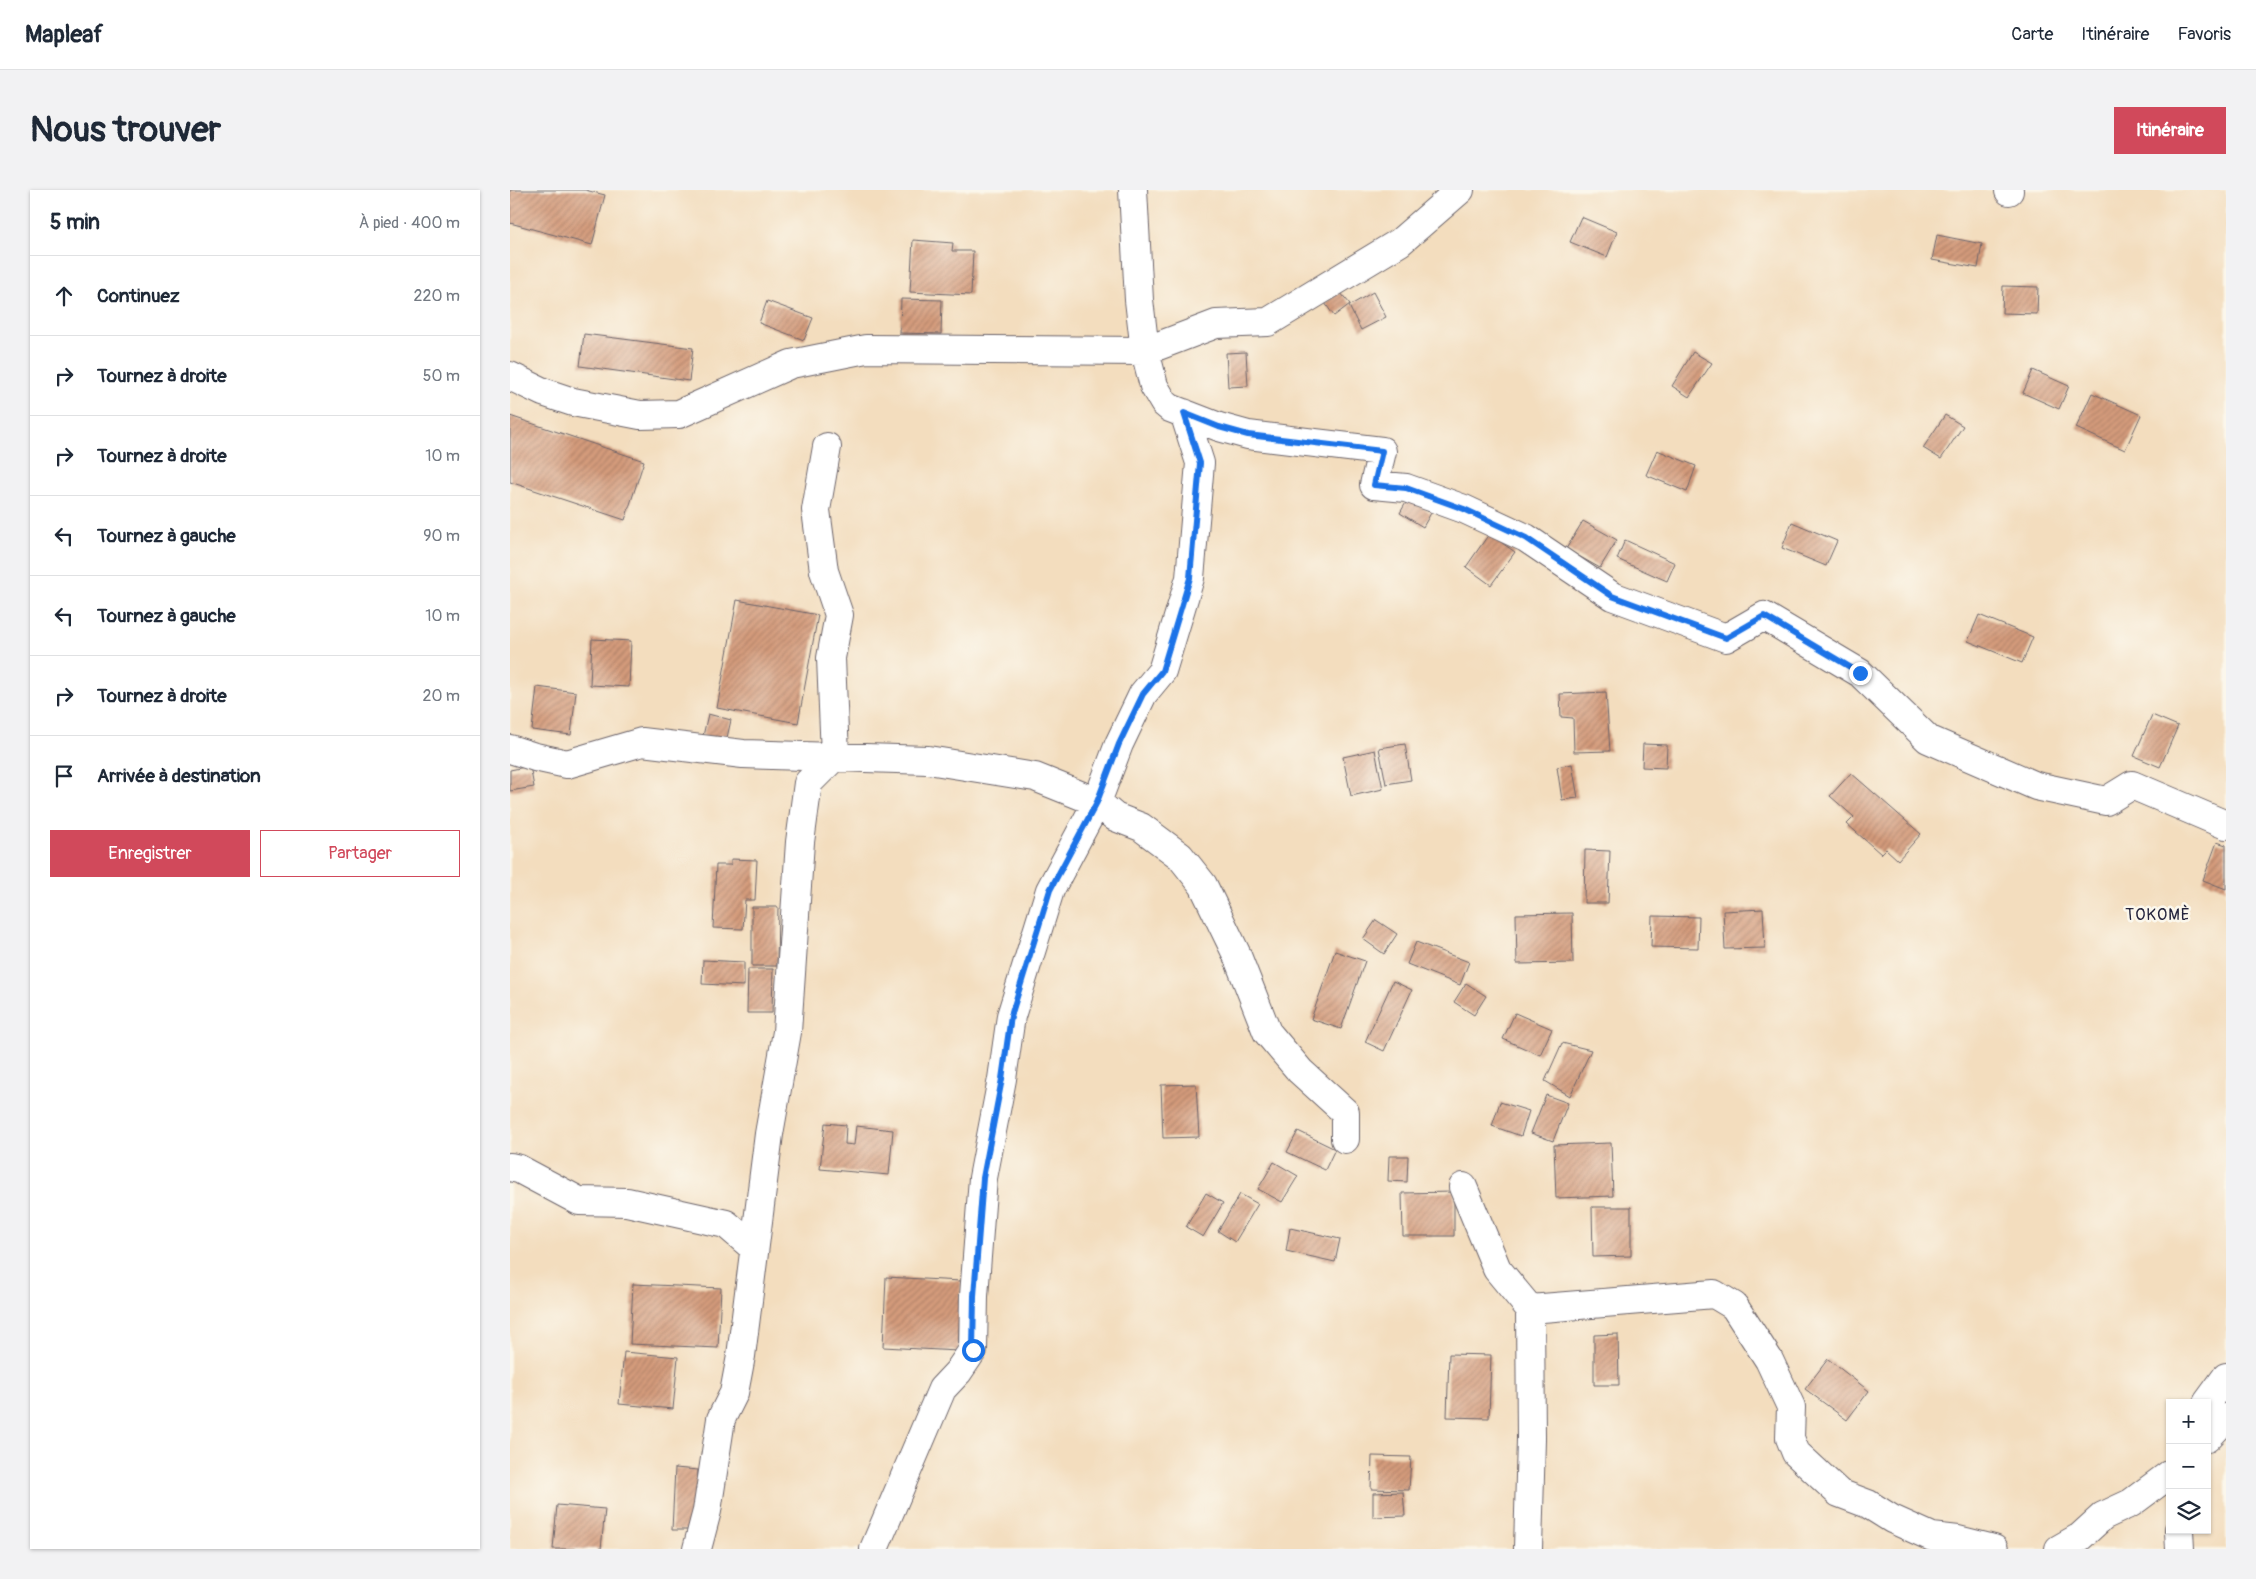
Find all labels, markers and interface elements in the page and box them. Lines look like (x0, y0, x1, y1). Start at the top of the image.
text: Mapleaf (25, 20, 103, 49)
text: Carte (2011, 23, 2053, 46)
text: Itinéraire (2081, 23, 2149, 46)
text: Favoris (2177, 23, 2231, 46)
button: Itinéraire (2114, 107, 2226, 154)
text: Nous trouver (30, 108, 221, 152)
text: 5 min (50, 209, 100, 236)
text: À pied · 400 m (359, 213, 460, 233)
icon: ahead (50, 282, 78, 310)
text: Continuez (97, 284, 180, 308)
text: 220 m (414, 286, 460, 306)
icon: right (50, 362, 78, 390)
text: Tournez à droite (97, 364, 227, 388)
text: 50 m (423, 366, 460, 386)
icon: right (50, 442, 78, 470)
text: Tournez à droite (97, 444, 227, 468)
text: 10 m (425, 446, 460, 466)
icon: left (50, 522, 78, 550)
text: Tournez à gauche (97, 524, 236, 548)
text: 90 m (423, 526, 460, 546)
icon: left (50, 602, 78, 630)
text: Tournez à gauche (97, 604, 236, 628)
text: 10 m (425, 606, 460, 626)
route end (1849, 662, 1872, 685)
icon: right (50, 682, 78, 710)
text: Tournez à droite (97, 684, 227, 708)
text: 20 m (422, 686, 460, 706)
icon: arrive (50, 762, 78, 790)
text: Arrivée à destination (97, 764, 261, 788)
button: Enregistrer (50, 830, 250, 877)
button: Partager (260, 830, 460, 877)
district label: TOKOMÈ (2125, 904, 2191, 925)
route start (962, 1339, 985, 1362)
map controls (2166, 1399, 2211, 1534)
button: + (2166, 1399, 2211, 1444)
button: − (2166, 1444, 2211, 1489)
button: layers (2166, 1489, 2211, 1534)

